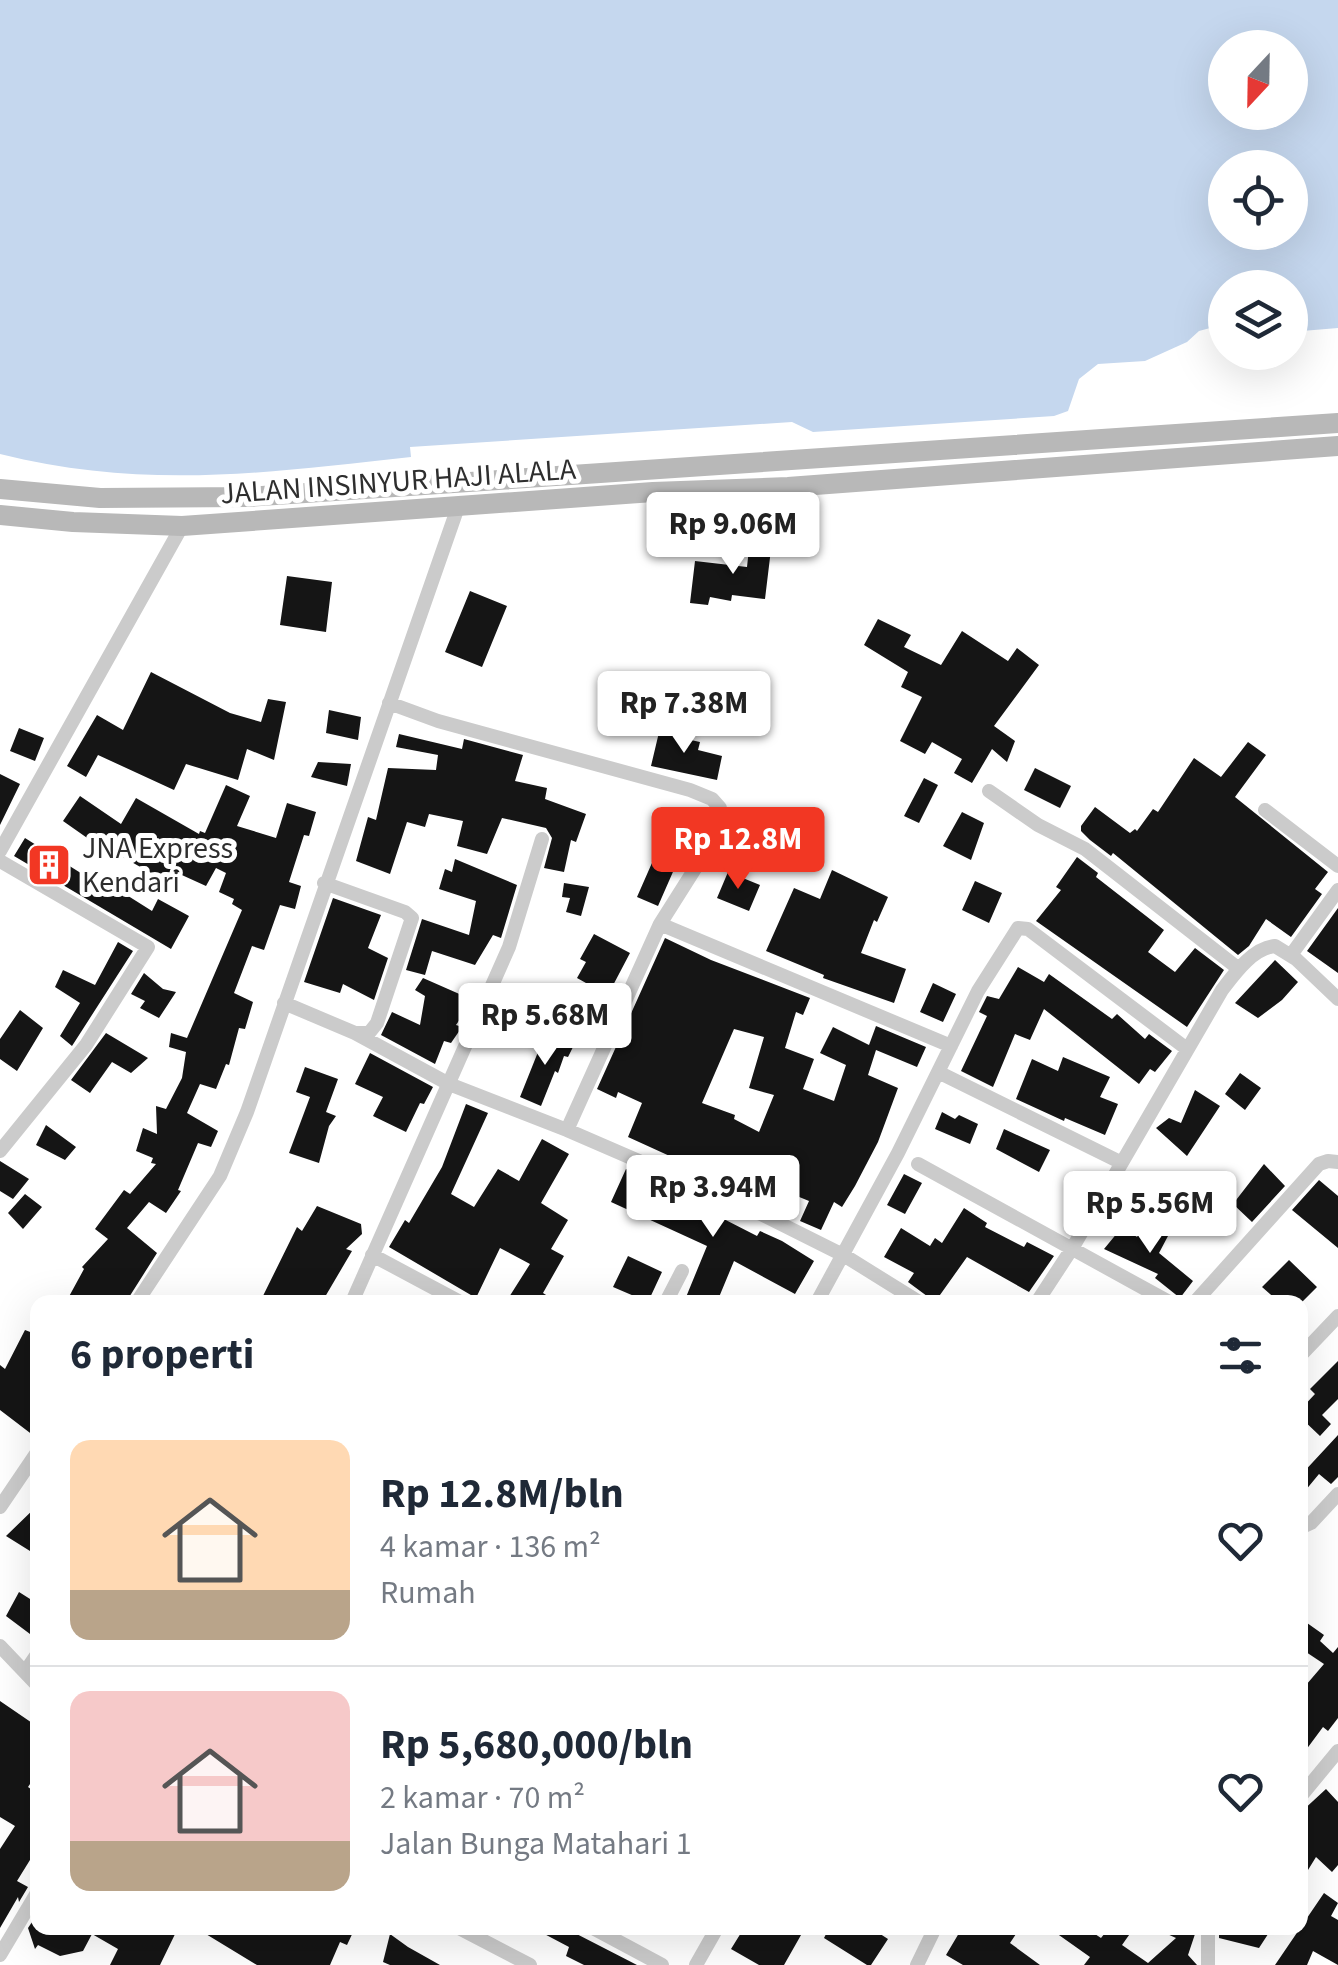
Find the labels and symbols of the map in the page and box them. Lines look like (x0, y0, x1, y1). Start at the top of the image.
north arrow (1208, 30, 1308, 130)
street label: JALAN INSINYUR HAJI ALALA (219, 448, 578, 515)
pin: Rp 9.06M (630, 492, 836, 577)
pin: Rp 7.38M (581, 671, 787, 756)
pin: Rp 12.8M (635, 807, 841, 892)
place label: JNA Express Kendari (82, 827, 233, 904)
building icon: JNA Express Kendari (26, 842, 72, 888)
pin: Rp 5.68M (442, 983, 648, 1068)
pin: Rp 3.94M (610, 1155, 816, 1240)
pin: Rp 5.56M (1047, 1171, 1253, 1256)

